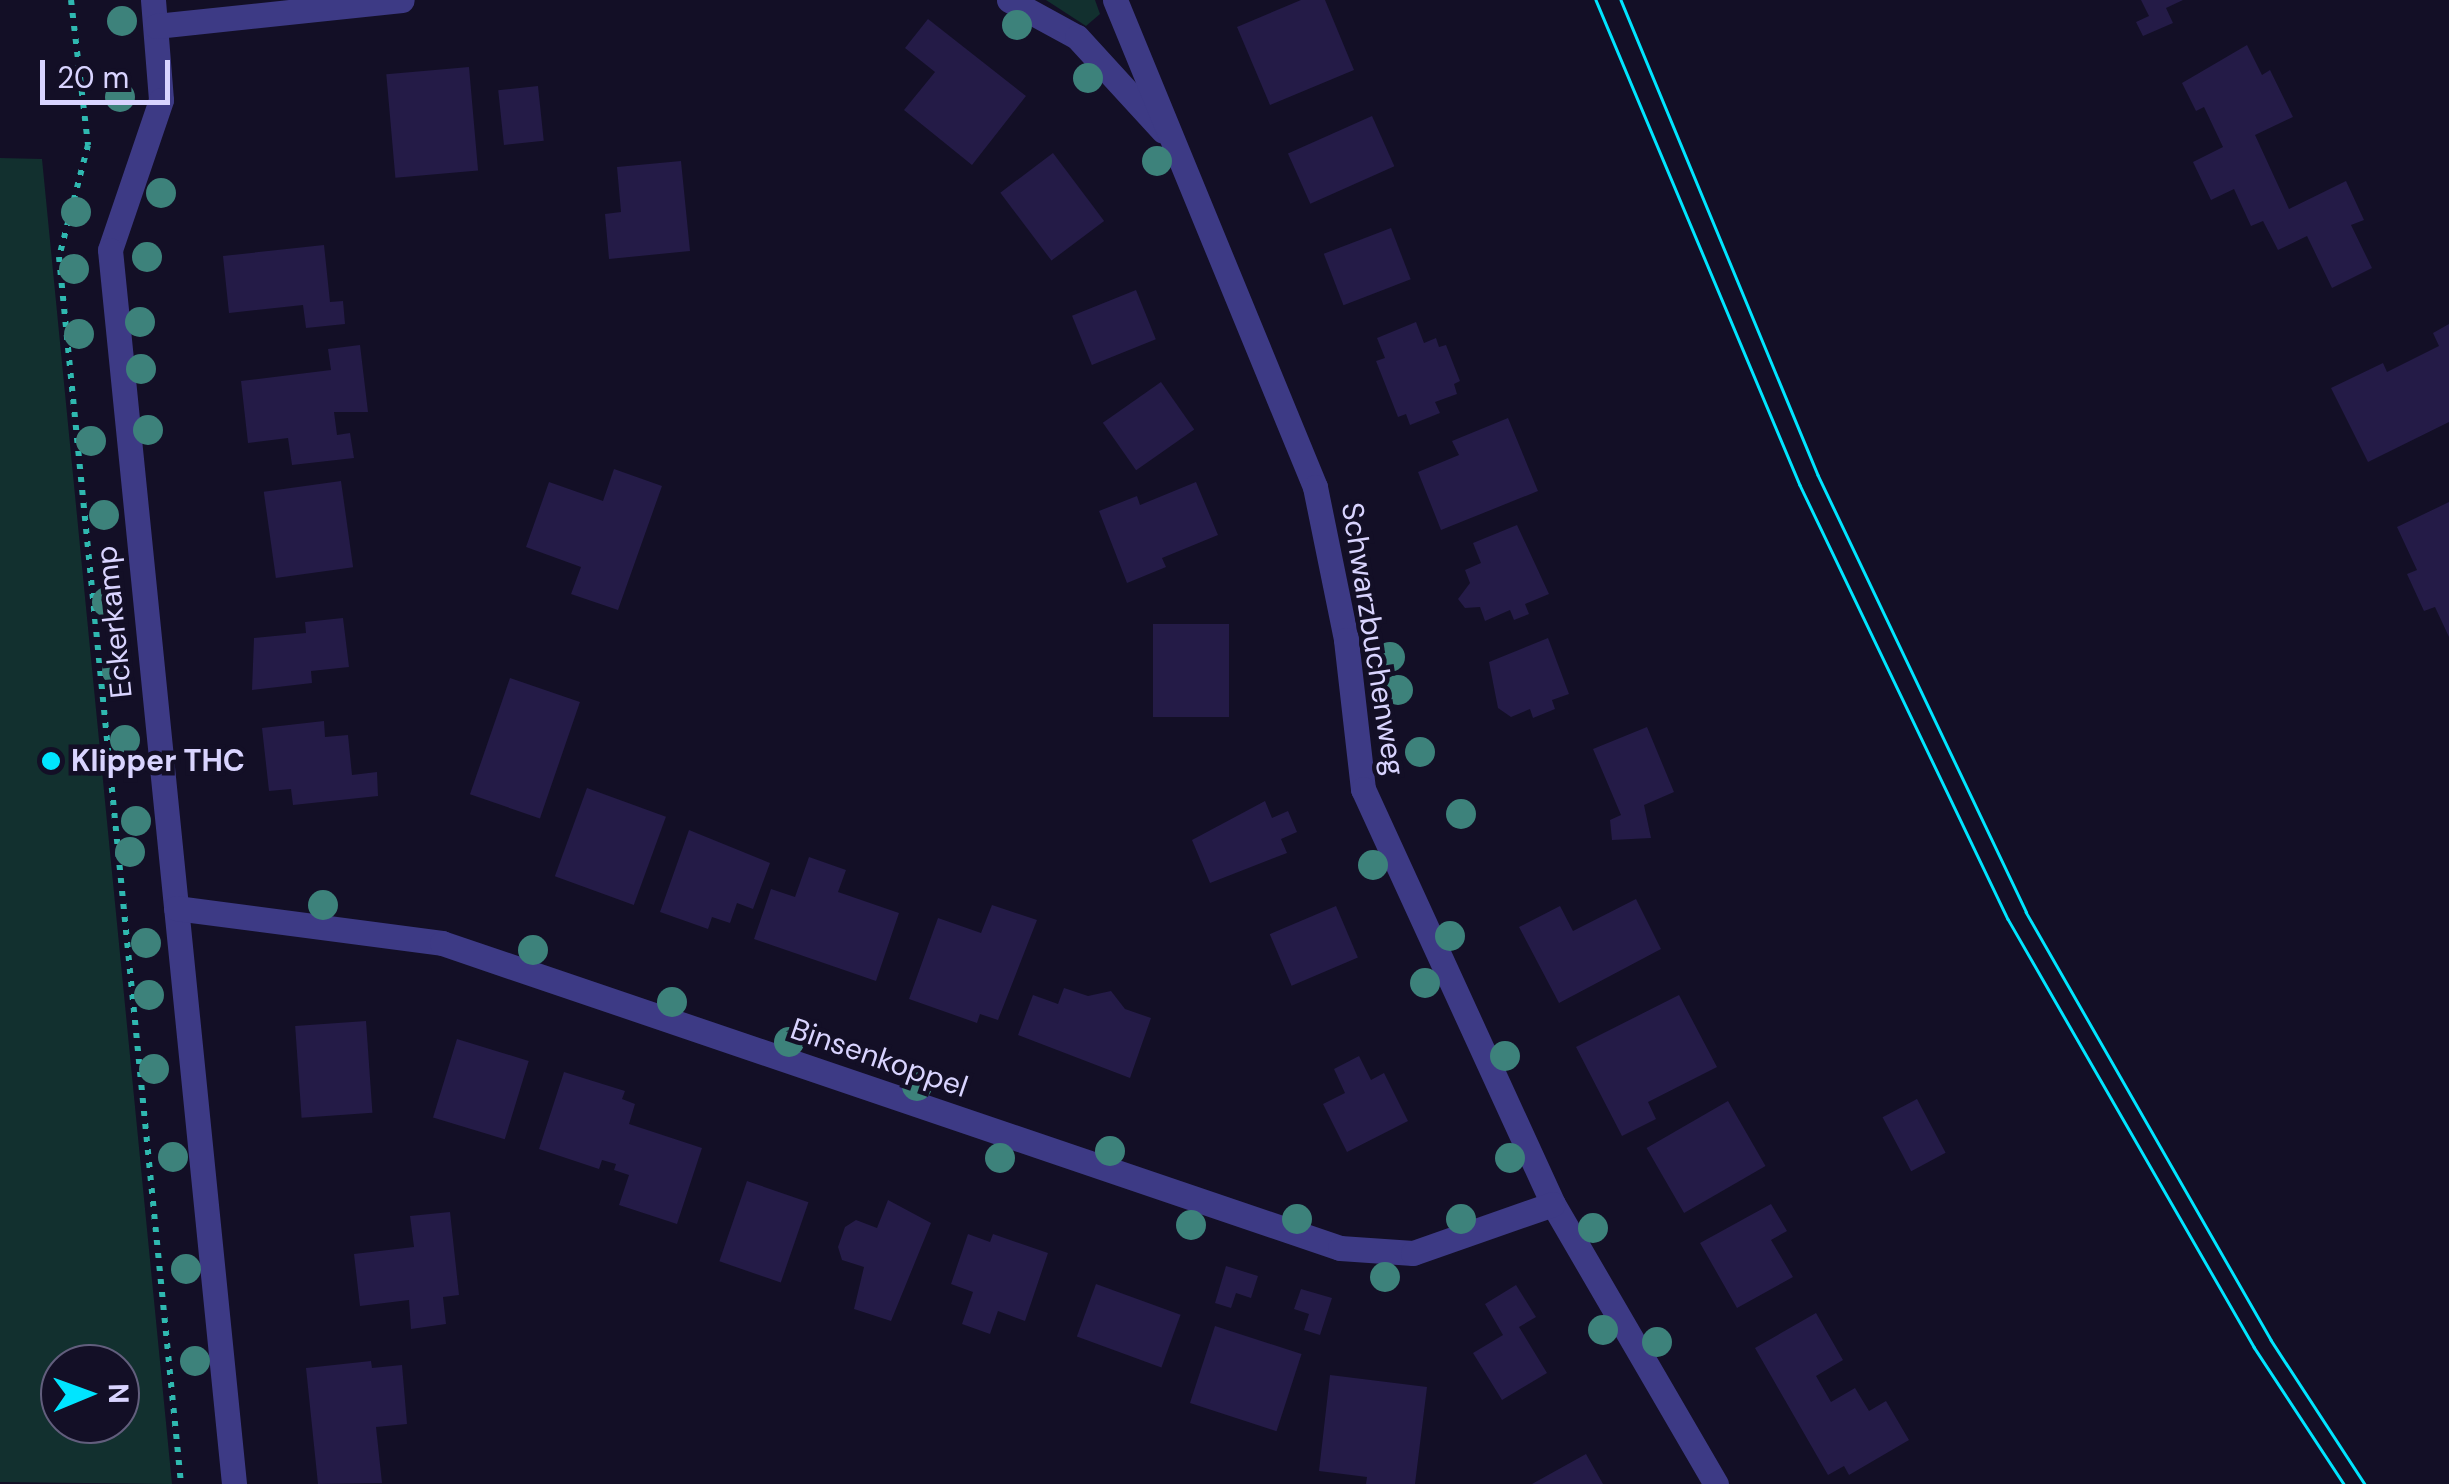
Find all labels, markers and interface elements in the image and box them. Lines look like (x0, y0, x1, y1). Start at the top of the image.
scale bar (45, 40, 175, 102)
text: 20 m (57, 58, 129, 97)
street label: Schwarzbuchenweg (1334, 500, 1412, 778)
street label: Eckerkamp (88, 544, 140, 700)
place label: Klipper THC (71, 743, 245, 779)
marker: Klipper THC (40, 750, 62, 772)
street label: Binsenkoppel (786, 1011, 972, 1105)
north arrow (40, 1344, 140, 1444)
text: N (100, 1383, 137, 1404)

